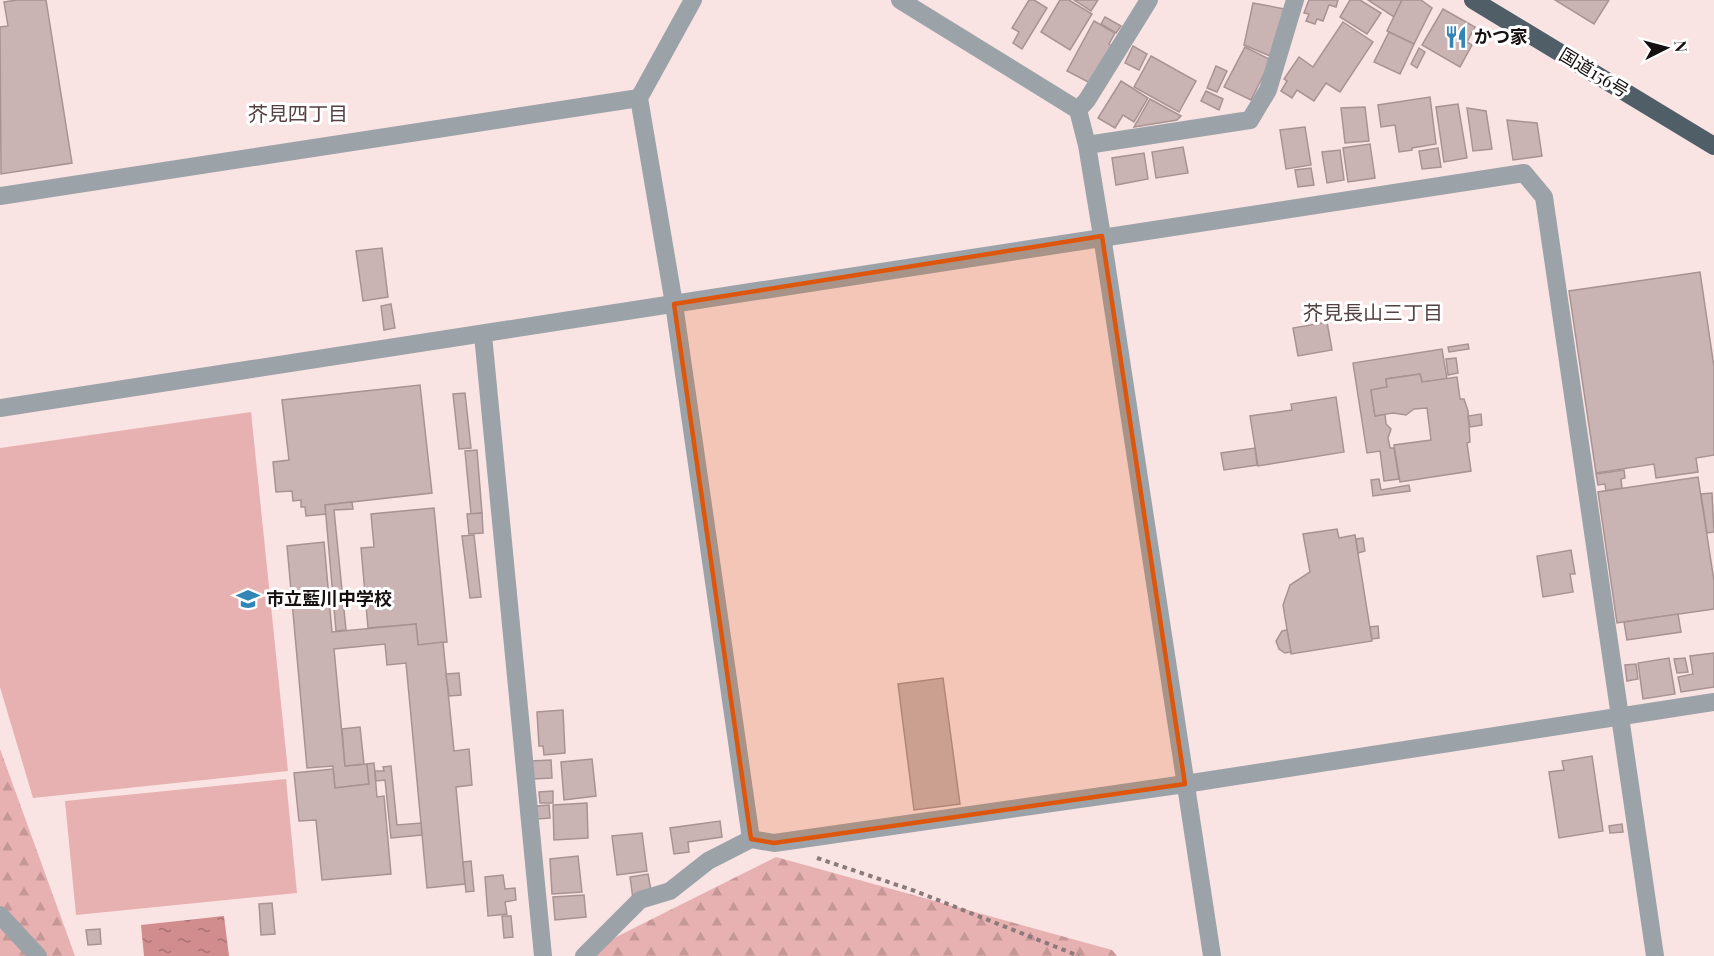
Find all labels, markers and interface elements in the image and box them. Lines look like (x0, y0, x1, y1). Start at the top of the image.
north arrow (1636, 18, 1696, 78)
restaurant icon: かつ家 (1443, 24, 1469, 50)
place label: かつ家 (1474, 24, 1528, 48)
text: N (1670, 40, 1693, 54)
street label: 国道156号 (1555, 42, 1634, 102)
district label: 芥見四丁目 (248, 99, 348, 126)
district label: 芥見長山三丁目 (1303, 298, 1443, 325)
school or university icon: 市立藍川中学校 (235, 586, 261, 612)
place label: 市立藍川中学校 (266, 586, 392, 610)

